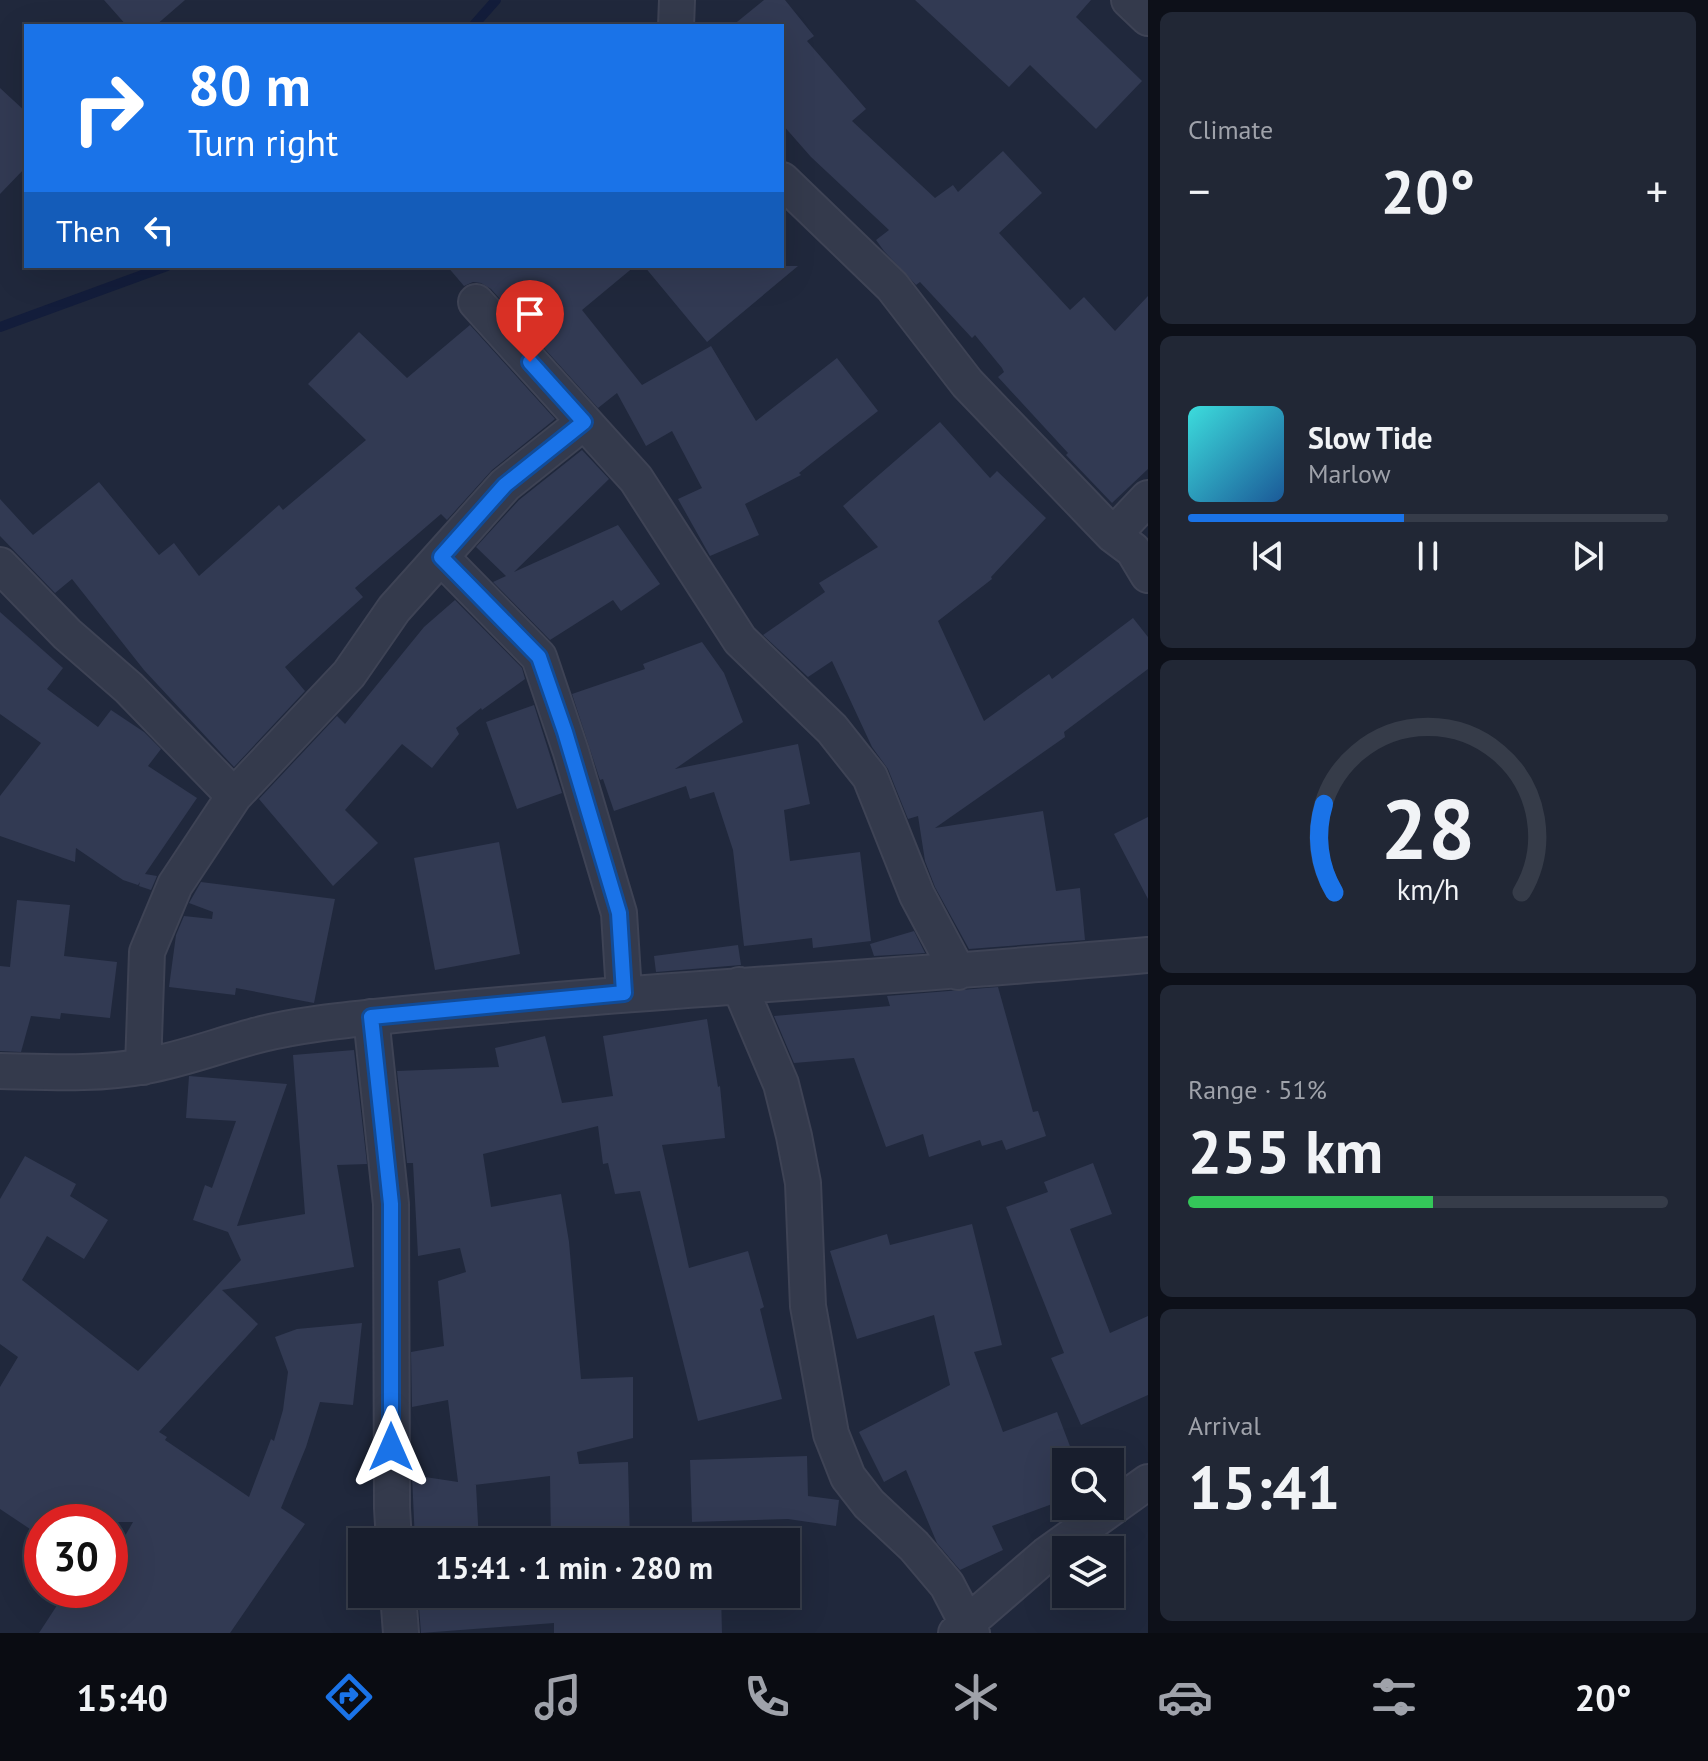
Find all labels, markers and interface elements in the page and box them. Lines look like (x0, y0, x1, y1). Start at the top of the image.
text: 80 m (188, 49, 311, 121)
icon: right (56, 56, 160, 160)
text: Climate (1188, 113, 1273, 146)
text: Turn right (188, 119, 338, 166)
text: 20° (1381, 152, 1475, 230)
text: − (1188, 162, 1210, 219)
text: + (1646, 162, 1668, 219)
icon: left (137, 208, 181, 252)
text: Then (56, 211, 121, 250)
pin (496, 280, 564, 362)
icon: arrive (508, 292, 552, 336)
text: Slow Tide (1308, 418, 1433, 457)
text: Marlow (1308, 457, 1391, 490)
icon: previous (1246, 534, 1290, 578)
icon: pause (1406, 534, 1450, 578)
icon: next (1566, 534, 1610, 578)
text: 28 (1381, 773, 1475, 881)
text: km/h (1397, 871, 1459, 908)
text: Range · 51% (1188, 1073, 1327, 1106)
text: 255 km (1188, 1112, 1383, 1190)
position arrow (349, 1405, 433, 1489)
text: Arrival (1188, 1409, 1261, 1442)
map controls (1052, 1448, 1124, 1608)
button: search (1052, 1448, 1124, 1520)
text: 15:41 (1188, 1448, 1340, 1526)
speed limit sign: 30 (24, 1504, 128, 1608)
button: layers (1052, 1536, 1124, 1608)
text: 15:41 · 1 min · 280 m (435, 1548, 713, 1587)
icon: directions (321, 1669, 377, 1725)
icon: music (530, 1669, 586, 1725)
icon: phone (739, 1669, 795, 1725)
icon: climate (948, 1669, 1004, 1725)
icon: car (1157, 1669, 1213, 1725)
icon: filters (1366, 1669, 1422, 1725)
text: 15:40 (77, 1674, 168, 1721)
text: 20° (1575, 1674, 1631, 1721)

